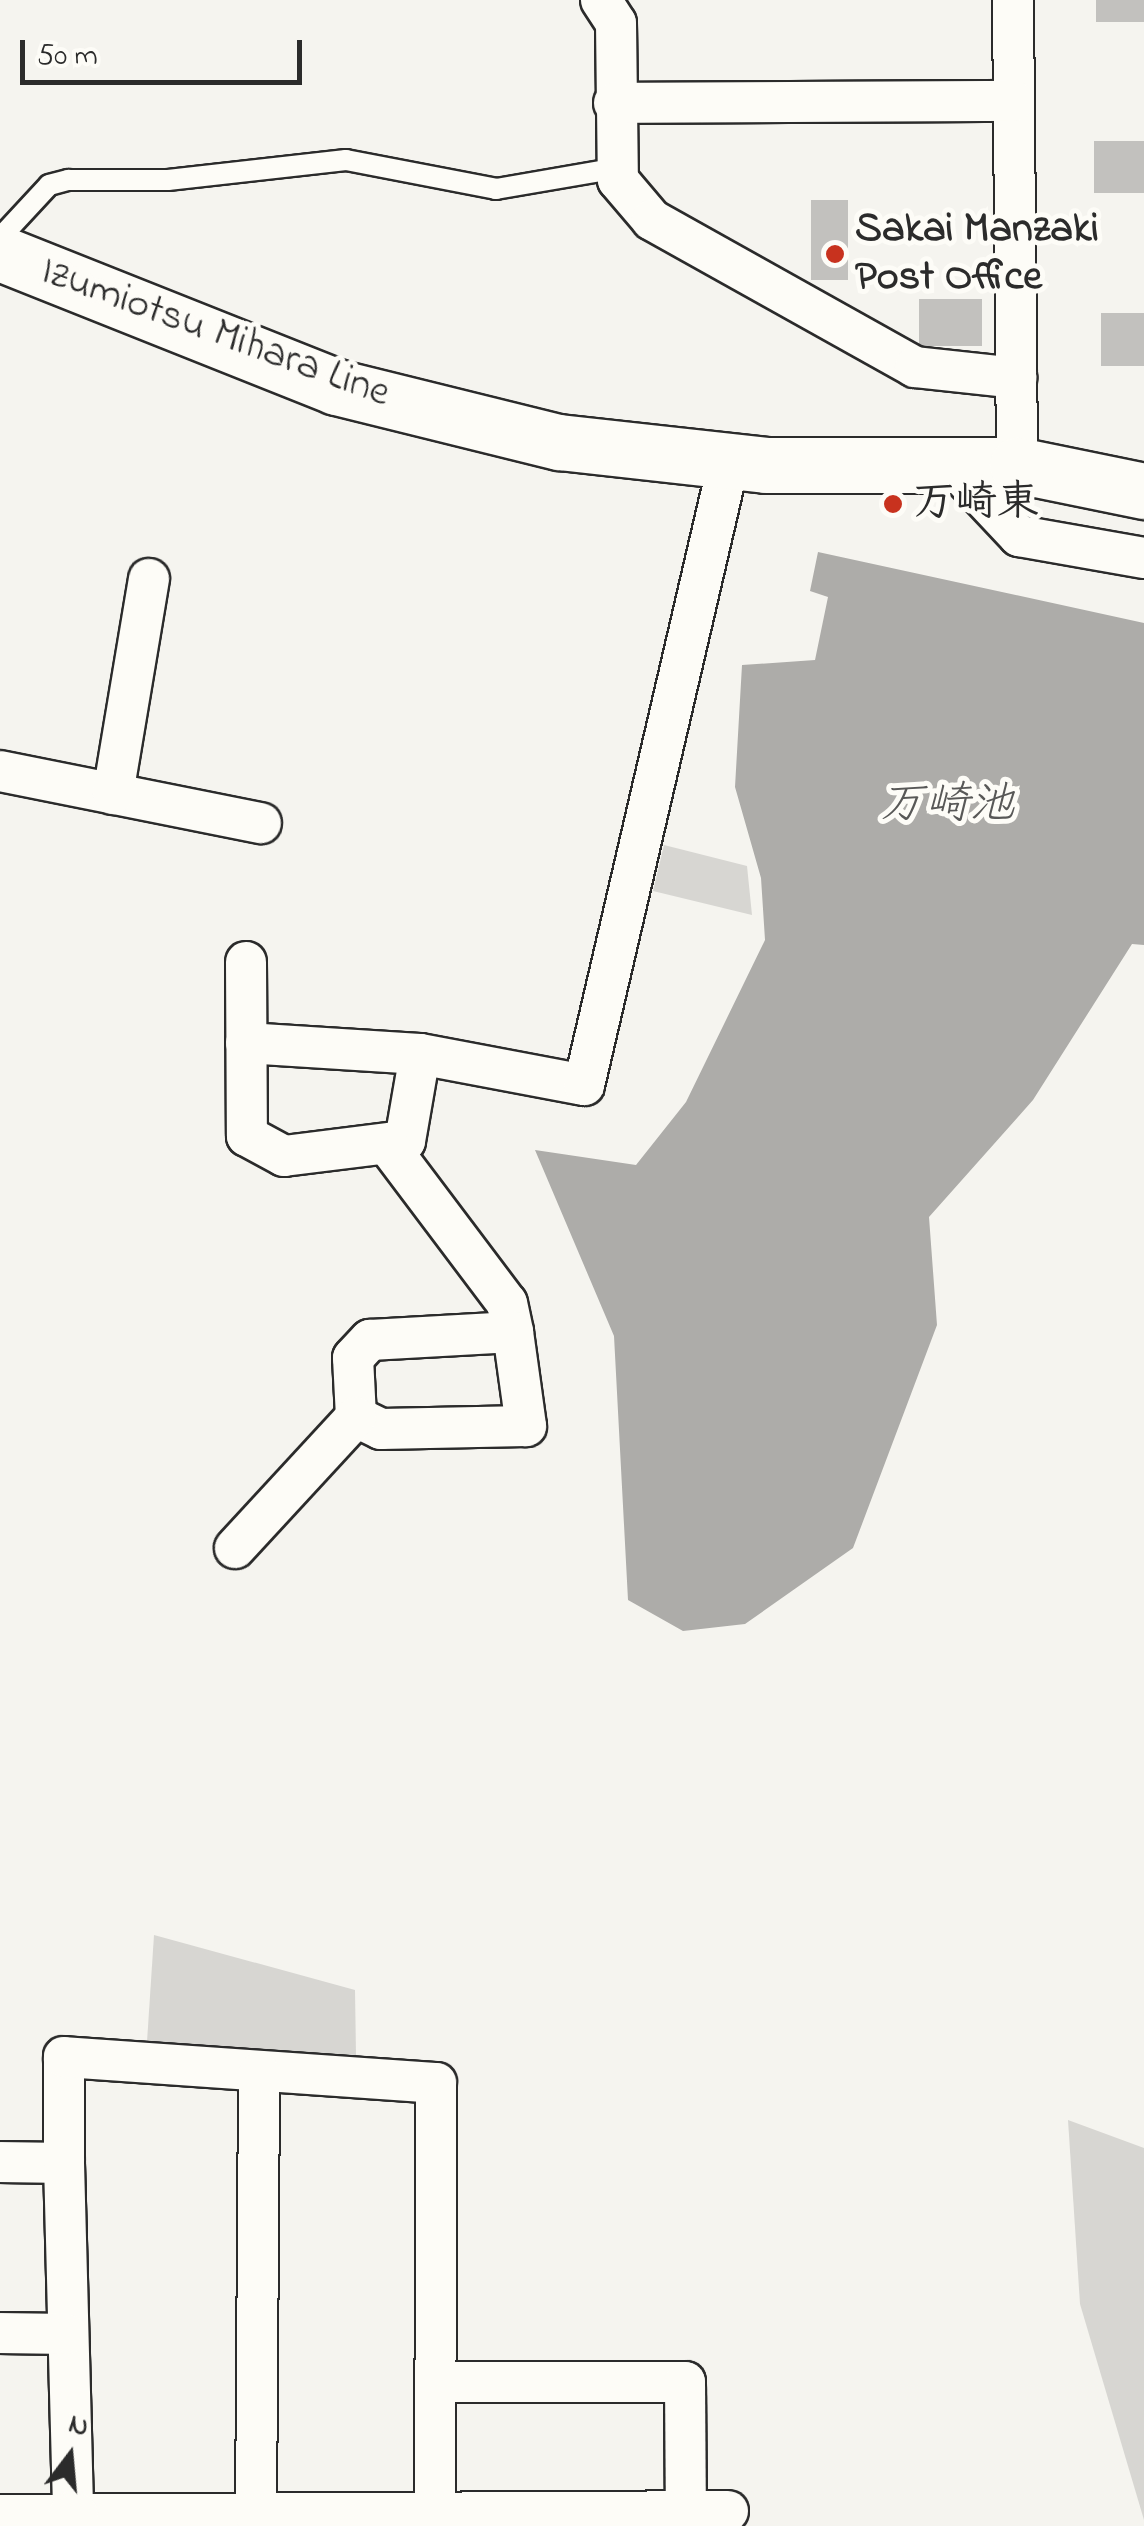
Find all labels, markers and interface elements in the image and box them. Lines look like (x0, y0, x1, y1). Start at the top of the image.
scale bar (25, 20, 308, 82)
text: 50 m (37, 35, 98, 79)
place label: Sakai Manzaki Post Office (855, 205, 1099, 304)
marker: Sakai Manzaki Post Office (824, 243, 846, 265)
street label: Izumiotsu Mihara Line (34, 246, 396, 420)
place label: 万崎東 (913, 479, 1039, 529)
marker: 万崎東 (882, 493, 904, 515)
water label: 万崎池 (880, 780, 1014, 834)
text: N (64, 2404, 93, 2449)
north arrow (20, 2406, 120, 2506)

